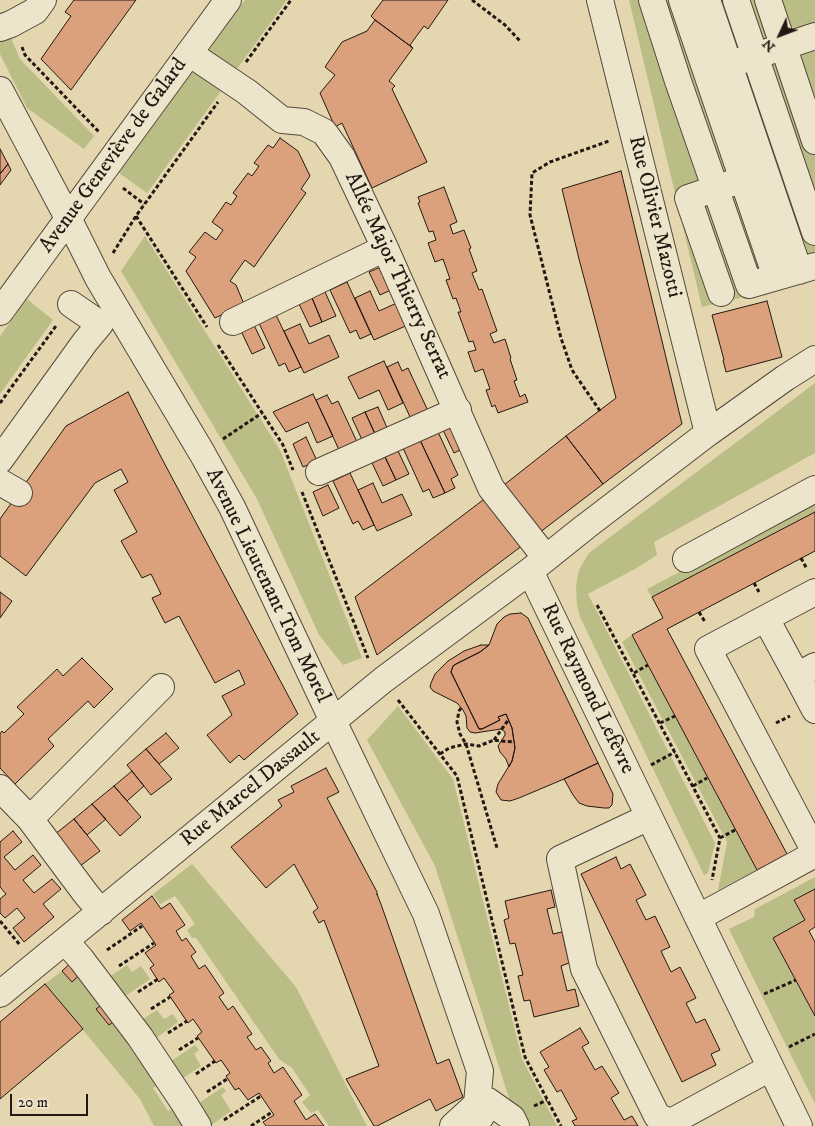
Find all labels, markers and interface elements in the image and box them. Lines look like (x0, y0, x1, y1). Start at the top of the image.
north arrow (755, 10, 805, 60)
text: N (759, 35, 780, 56)
street label: Avenue Geneviève de Galard (35, 54, 193, 258)
street label: Rue Olivier Mazotti (622, 134, 686, 300)
street label: Allée Major Thierry Serrat (338, 168, 456, 384)
street label: Avenue Lieutenant Tom Morel (199, 465, 335, 707)
street label: Rue Raymond Lefèvre (535, 600, 639, 778)
street label: Rue Marcel Dassault (176, 725, 326, 853)
scale bar (12, 1084, 90, 1116)
text: 20 m (18, 1093, 48, 1112)

